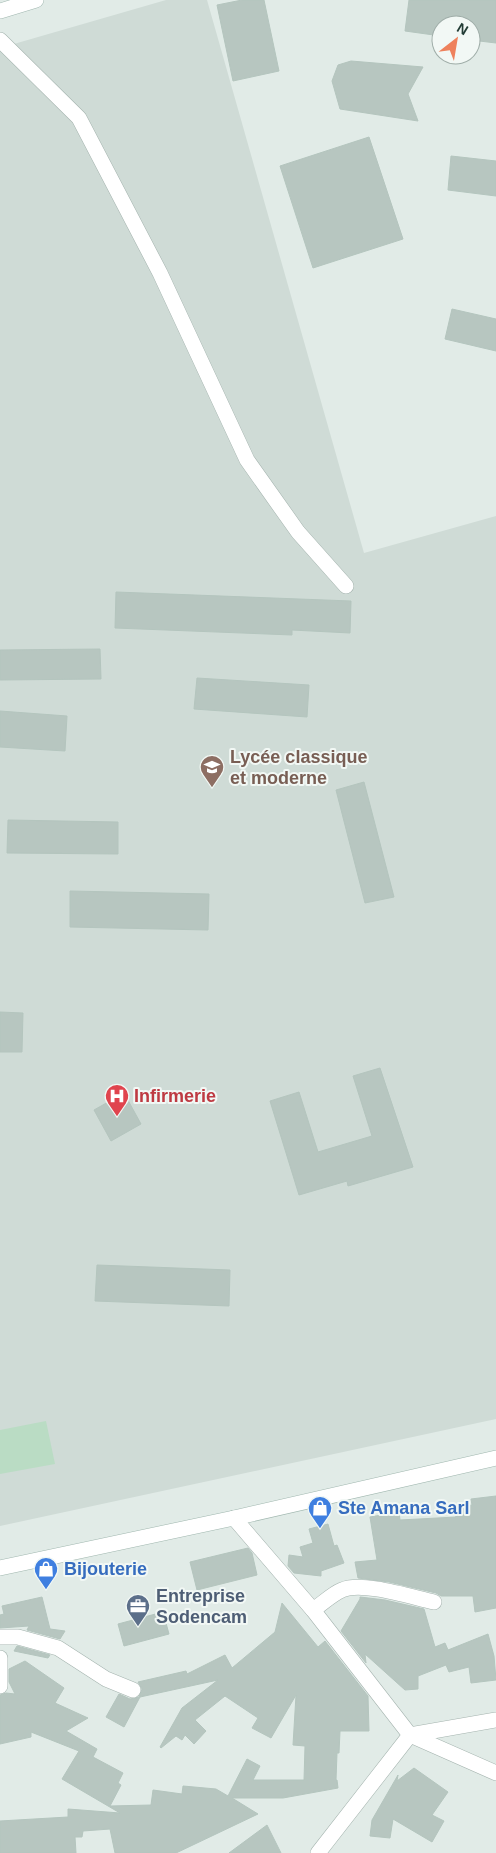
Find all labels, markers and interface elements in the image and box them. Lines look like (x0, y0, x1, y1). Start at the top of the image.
north arrow (431, 15, 481, 65)
text: N (454, 19, 471, 38)
place label: Lycée classique et moderne (230, 747, 367, 788)
school or university icon: Lycée classique et moderne (199, 754, 225, 788)
hospital icon: Infirmerie (104, 1083, 130, 1117)
place label: Infirmerie (134, 1086, 216, 1106)
shop icon: Ste Amana Sarl (307, 1495, 333, 1529)
place label: Ste Amana Sarl (338, 1498, 469, 1518)
shop icon: Bijouterie (33, 1556, 59, 1590)
place label: Bijouterie (64, 1559, 147, 1579)
place label: Entreprise Sodencam (156, 1586, 247, 1627)
office icon: Entreprise Sodencam (125, 1593, 151, 1627)

